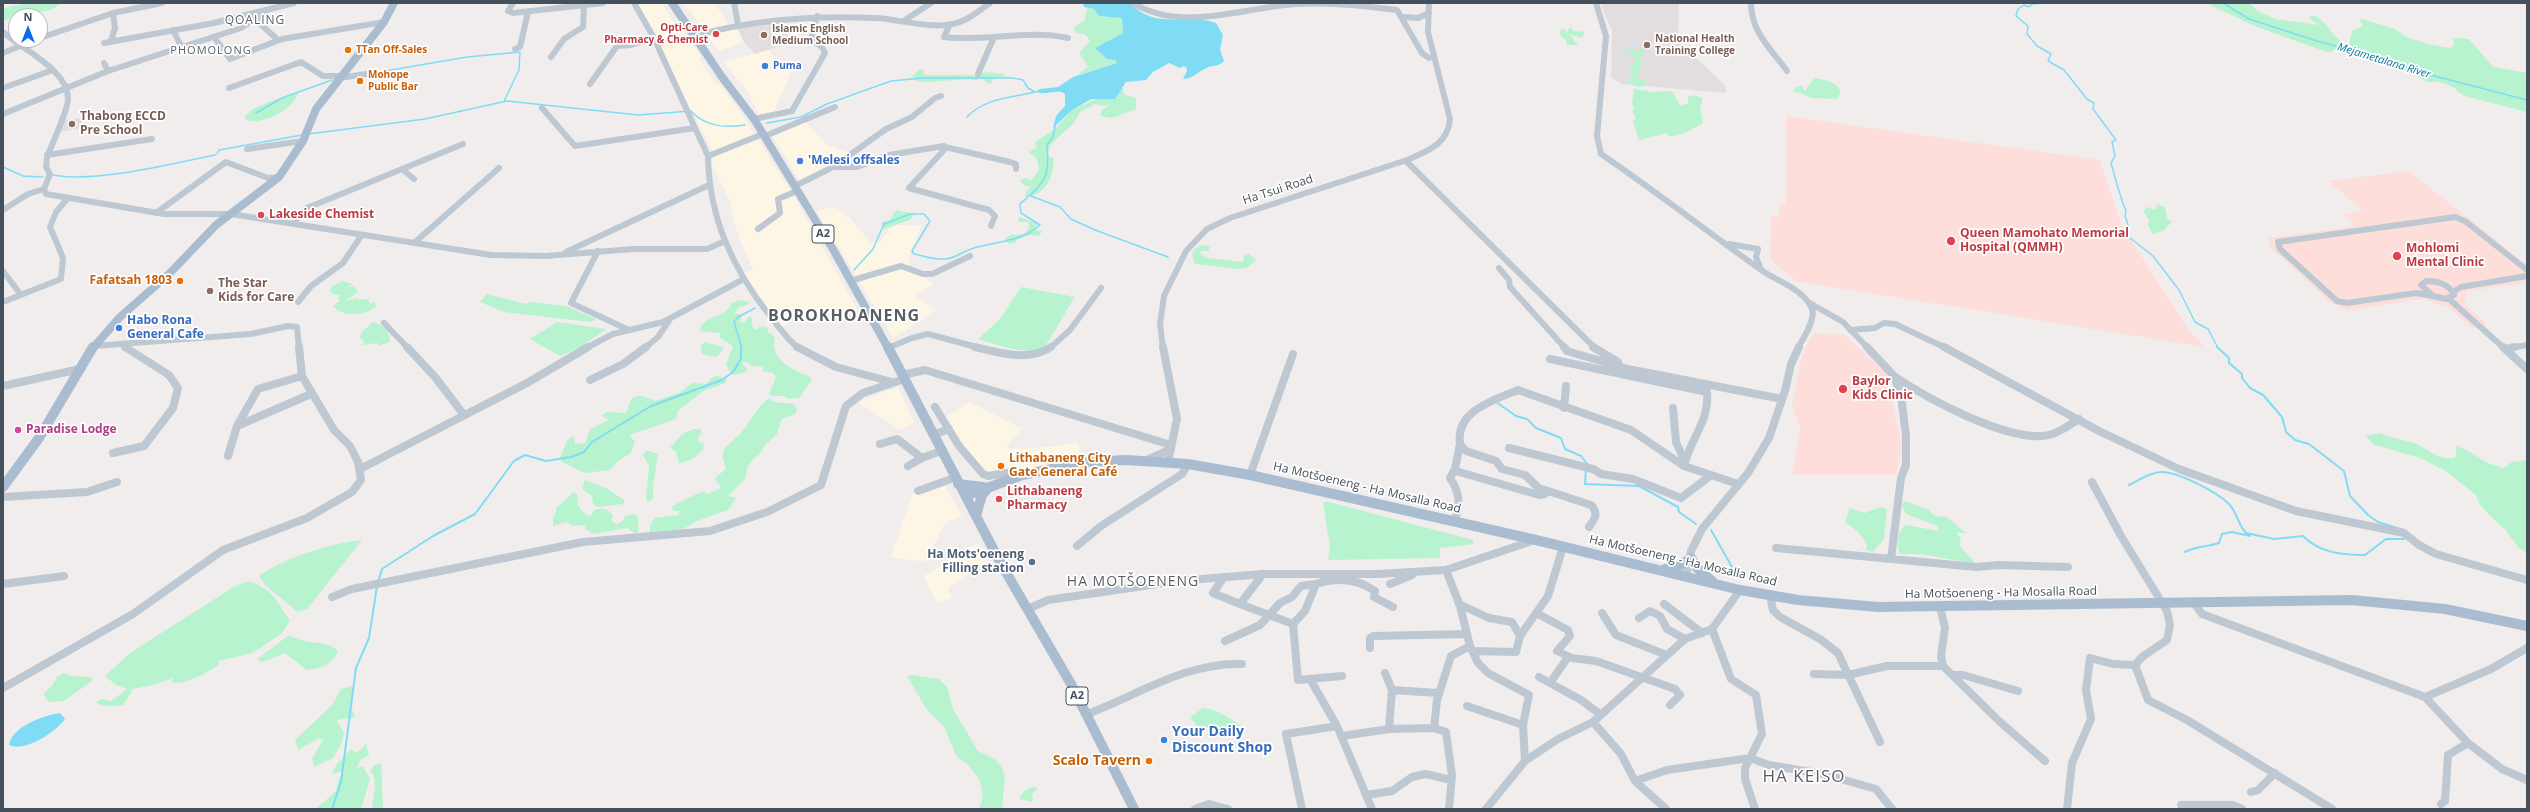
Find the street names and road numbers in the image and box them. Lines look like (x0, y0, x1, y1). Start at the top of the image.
street label: Ha Tsui Road (1241, 172, 1315, 208)
road number: A2 (812, 225, 834, 243)
street label: Ha Motšoeneng - Ha Mosalla Road (1272, 459, 1462, 517)
street label: Ha Motšoeneng - Ha Mosalla Road (1588, 532, 1778, 590)
street label: Ha Motšoeneng - Ha Mosalla Road (1905, 584, 2097, 602)
road number: A2 (1066, 687, 1088, 705)

